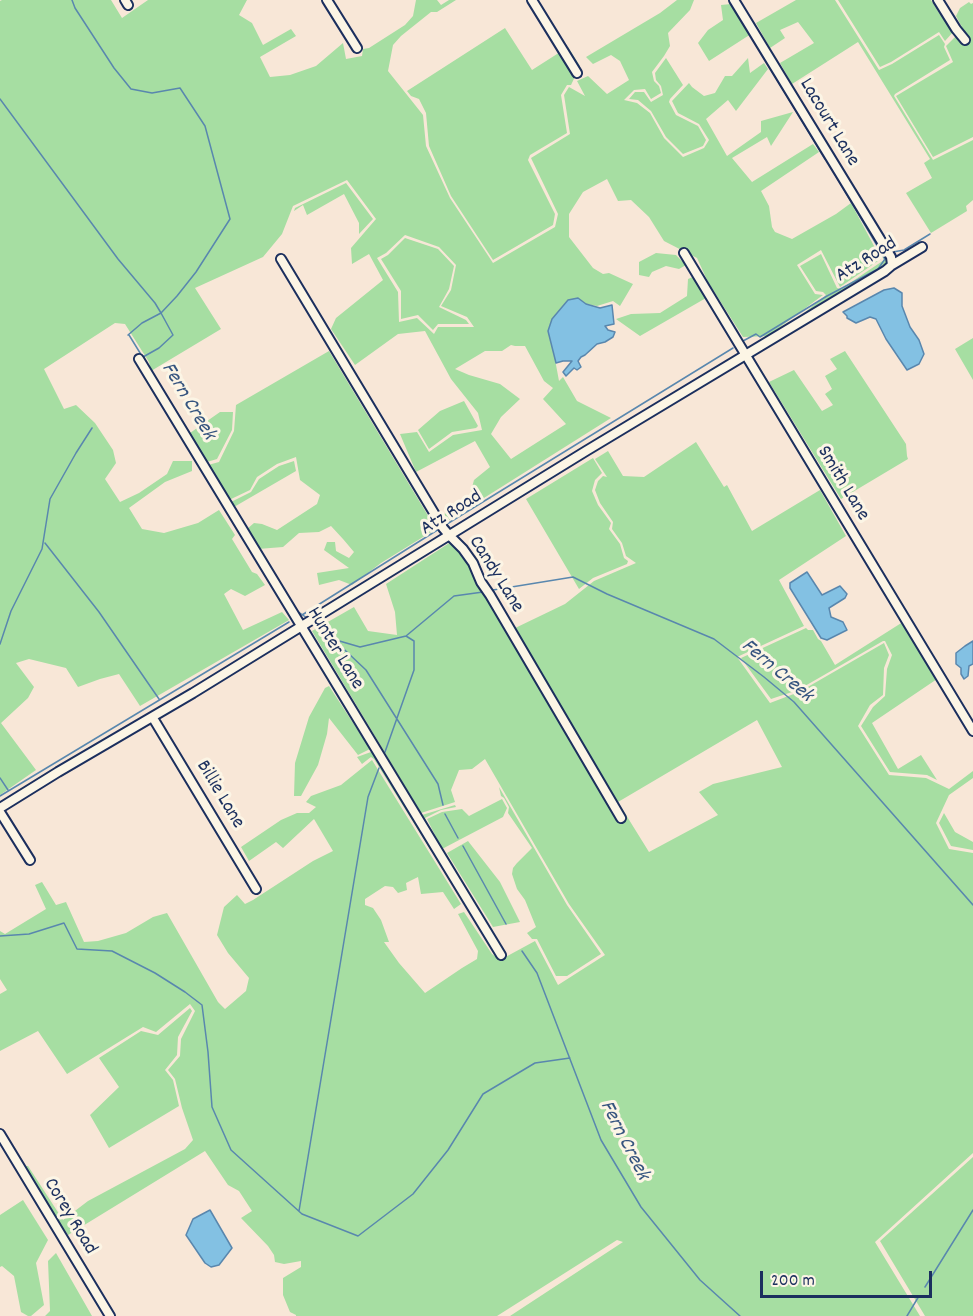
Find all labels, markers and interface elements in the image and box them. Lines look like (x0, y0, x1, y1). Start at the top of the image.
street label: Lacourt Lane (792, 75, 864, 171)
street label: Atz Road (832, 233, 902, 289)
water label: Fern Creek (154, 359, 220, 445)
street label: Smith Lane (810, 442, 874, 526)
street label: Atz Road (417, 486, 487, 542)
street label: Candy Lane (462, 532, 528, 618)
street label: Hunter Lane (300, 603, 368, 695)
water label: Fern Creek (735, 635, 817, 709)
street label: Billie Lane (189, 757, 249, 833)
water label: Fern Creek (592, 1097, 654, 1185)
street label: Corey Road (37, 1174, 101, 1260)
scale bar (763, 1259, 936, 1297)
text: 200 m (771, 1269, 815, 1294)

